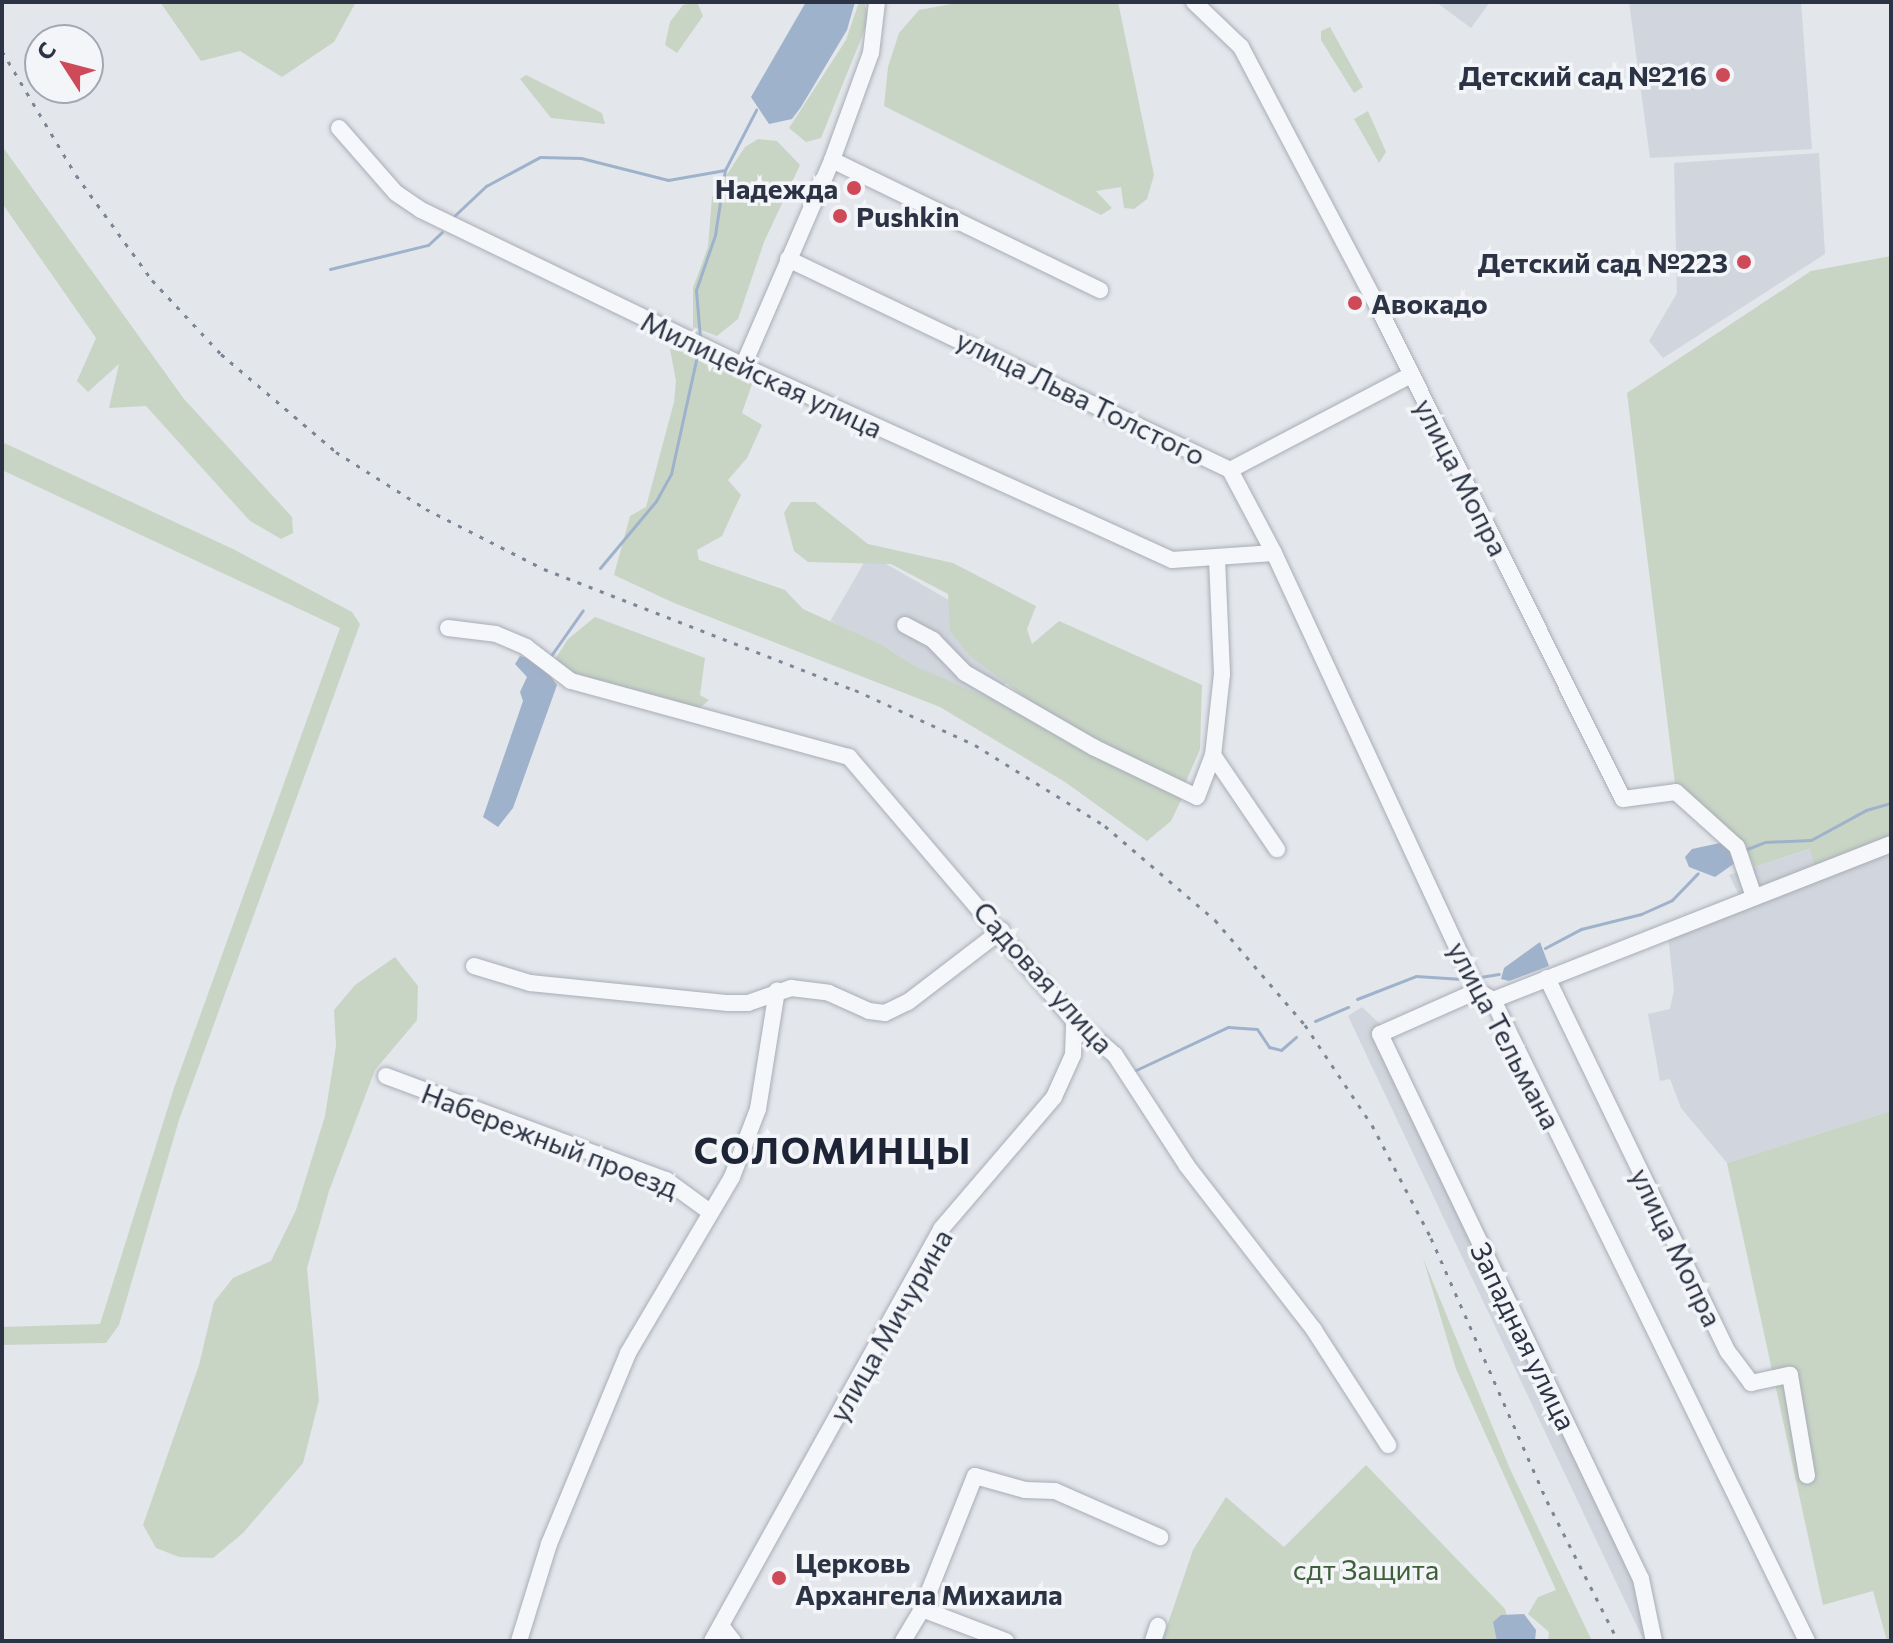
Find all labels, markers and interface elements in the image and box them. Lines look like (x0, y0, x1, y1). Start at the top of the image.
north arrow (24, 24, 104, 104)
text: С (30, 37, 61, 65)
place label: Детский сад №216 (1459, 58, 1707, 92)
marker: Детский сад №216 (1714, 66, 1732, 84)
place label: Надежда (715, 171, 838, 205)
marker: Надежда (845, 179, 863, 197)
place label: Pushkin (856, 199, 959, 233)
marker: Pushkin (831, 207, 849, 225)
place label: Детский сад №223 (1478, 245, 1728, 279)
marker: Детский сад №223 (1735, 253, 1753, 271)
place label: Авокадо (1371, 286, 1488, 320)
marker: Авокадо (1346, 294, 1364, 312)
street label: Милицейская улица (636, 303, 888, 445)
street label: улица Льва Толстого (951, 322, 1211, 472)
street label: улица Мопра (1408, 393, 1516, 561)
street label: Садовая улица (967, 894, 1121, 1060)
street label: улица Тельмана (1441, 935, 1569, 1135)
street label: Набережный проезд (417, 1076, 683, 1204)
district label: СОЛОМИНЦЫ (694, 1128, 972, 1172)
street label: улица Мопра (1624, 1162, 1730, 1332)
street label: улица Мичурина (821, 1223, 959, 1427)
street label: Западная улица (1464, 1237, 1584, 1435)
place label: Церковь Архангела Михаила (795, 1545, 1063, 1611)
park label: сдт Защита (1293, 1552, 1439, 1586)
marker: Церковь Архангела Михаила (770, 1569, 788, 1587)

